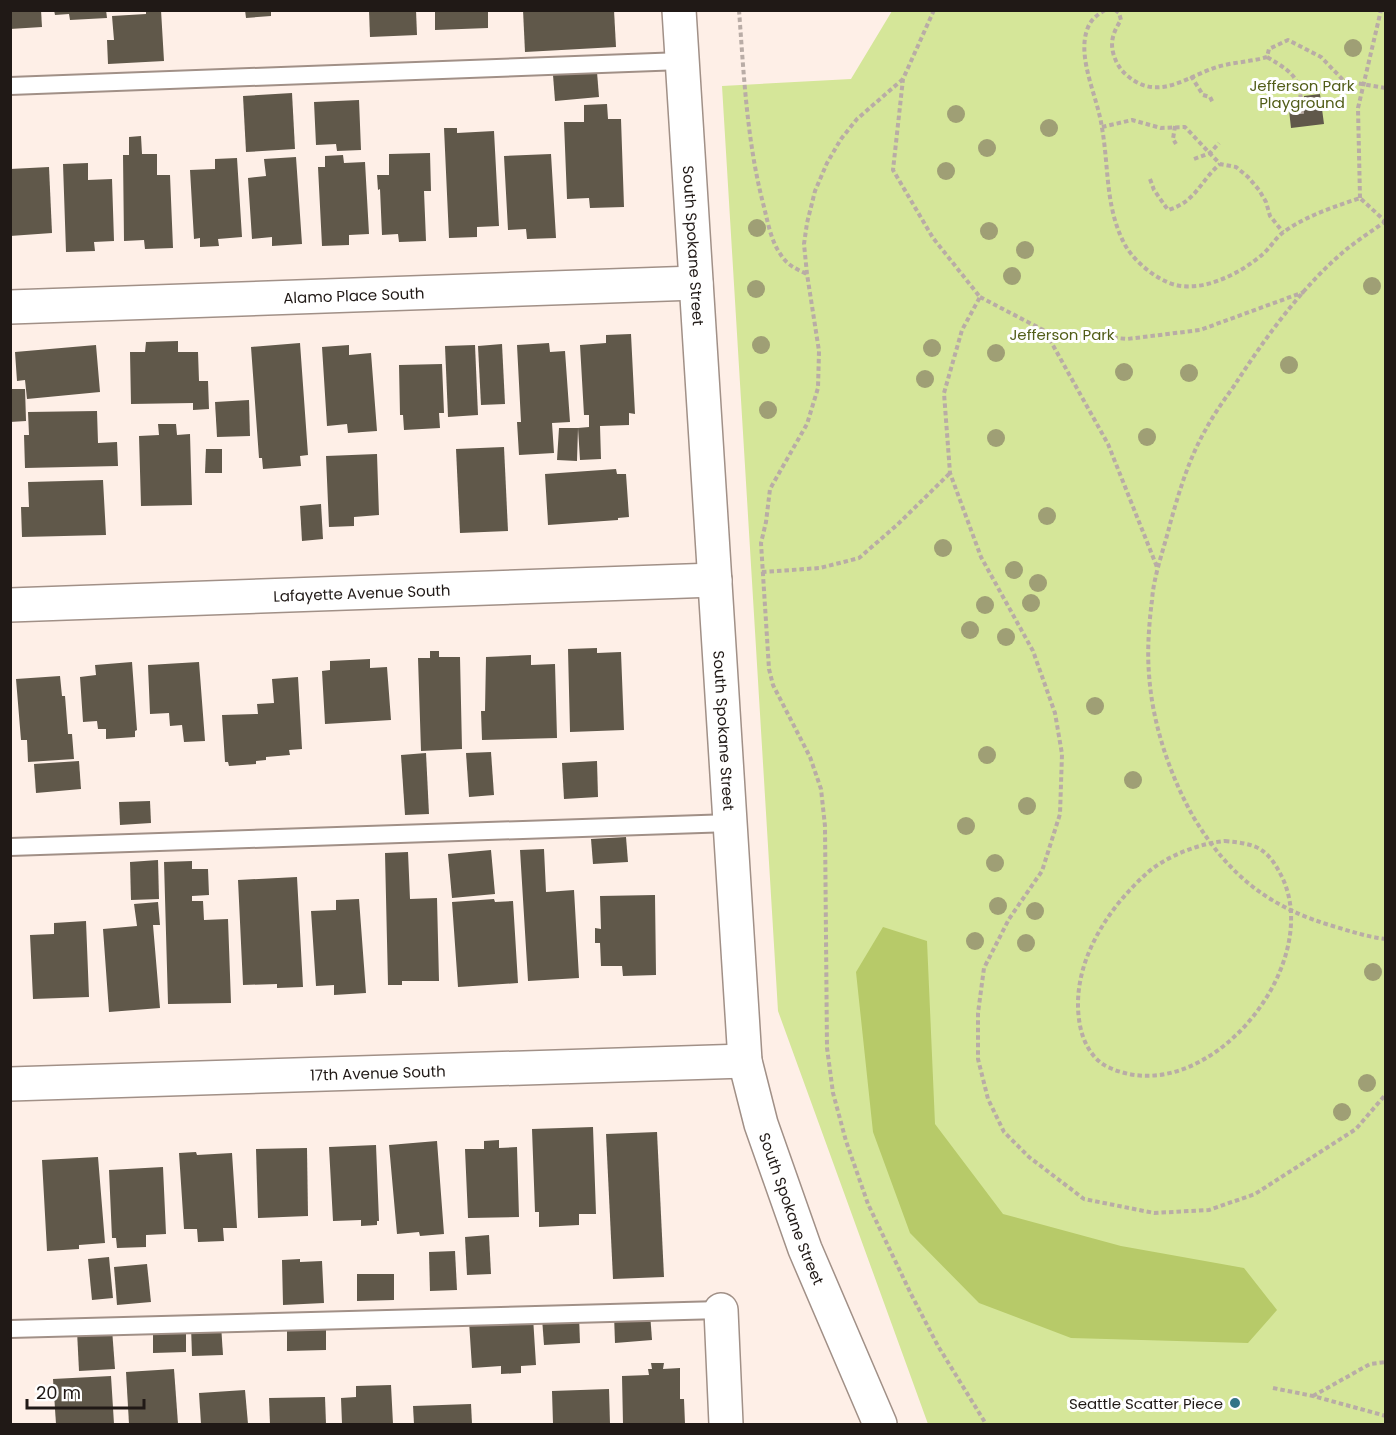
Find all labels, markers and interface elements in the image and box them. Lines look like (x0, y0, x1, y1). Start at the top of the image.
park label: Jefferson Park Playground (1249, 75, 1355, 113)
street label: South Spokane Street (678, 165, 709, 326)
street label: Alamo Place South (283, 282, 425, 308)
park label: Jefferson Park (1009, 324, 1115, 345)
street label: Lafayette Avenue South (273, 579, 451, 606)
street label: South Spokane Street (709, 650, 740, 811)
street label: 17th Avenue South (310, 1060, 446, 1085)
street label: South Spokane Street (754, 1130, 829, 1288)
scale bar (27, 1372, 144, 1410)
text: 20 m (36, 1380, 81, 1405)
place label: Seattle Scatter Piece (1069, 1393, 1223, 1414)
marker: Seattle Scatter Piece (1228, 1396, 1242, 1410)

